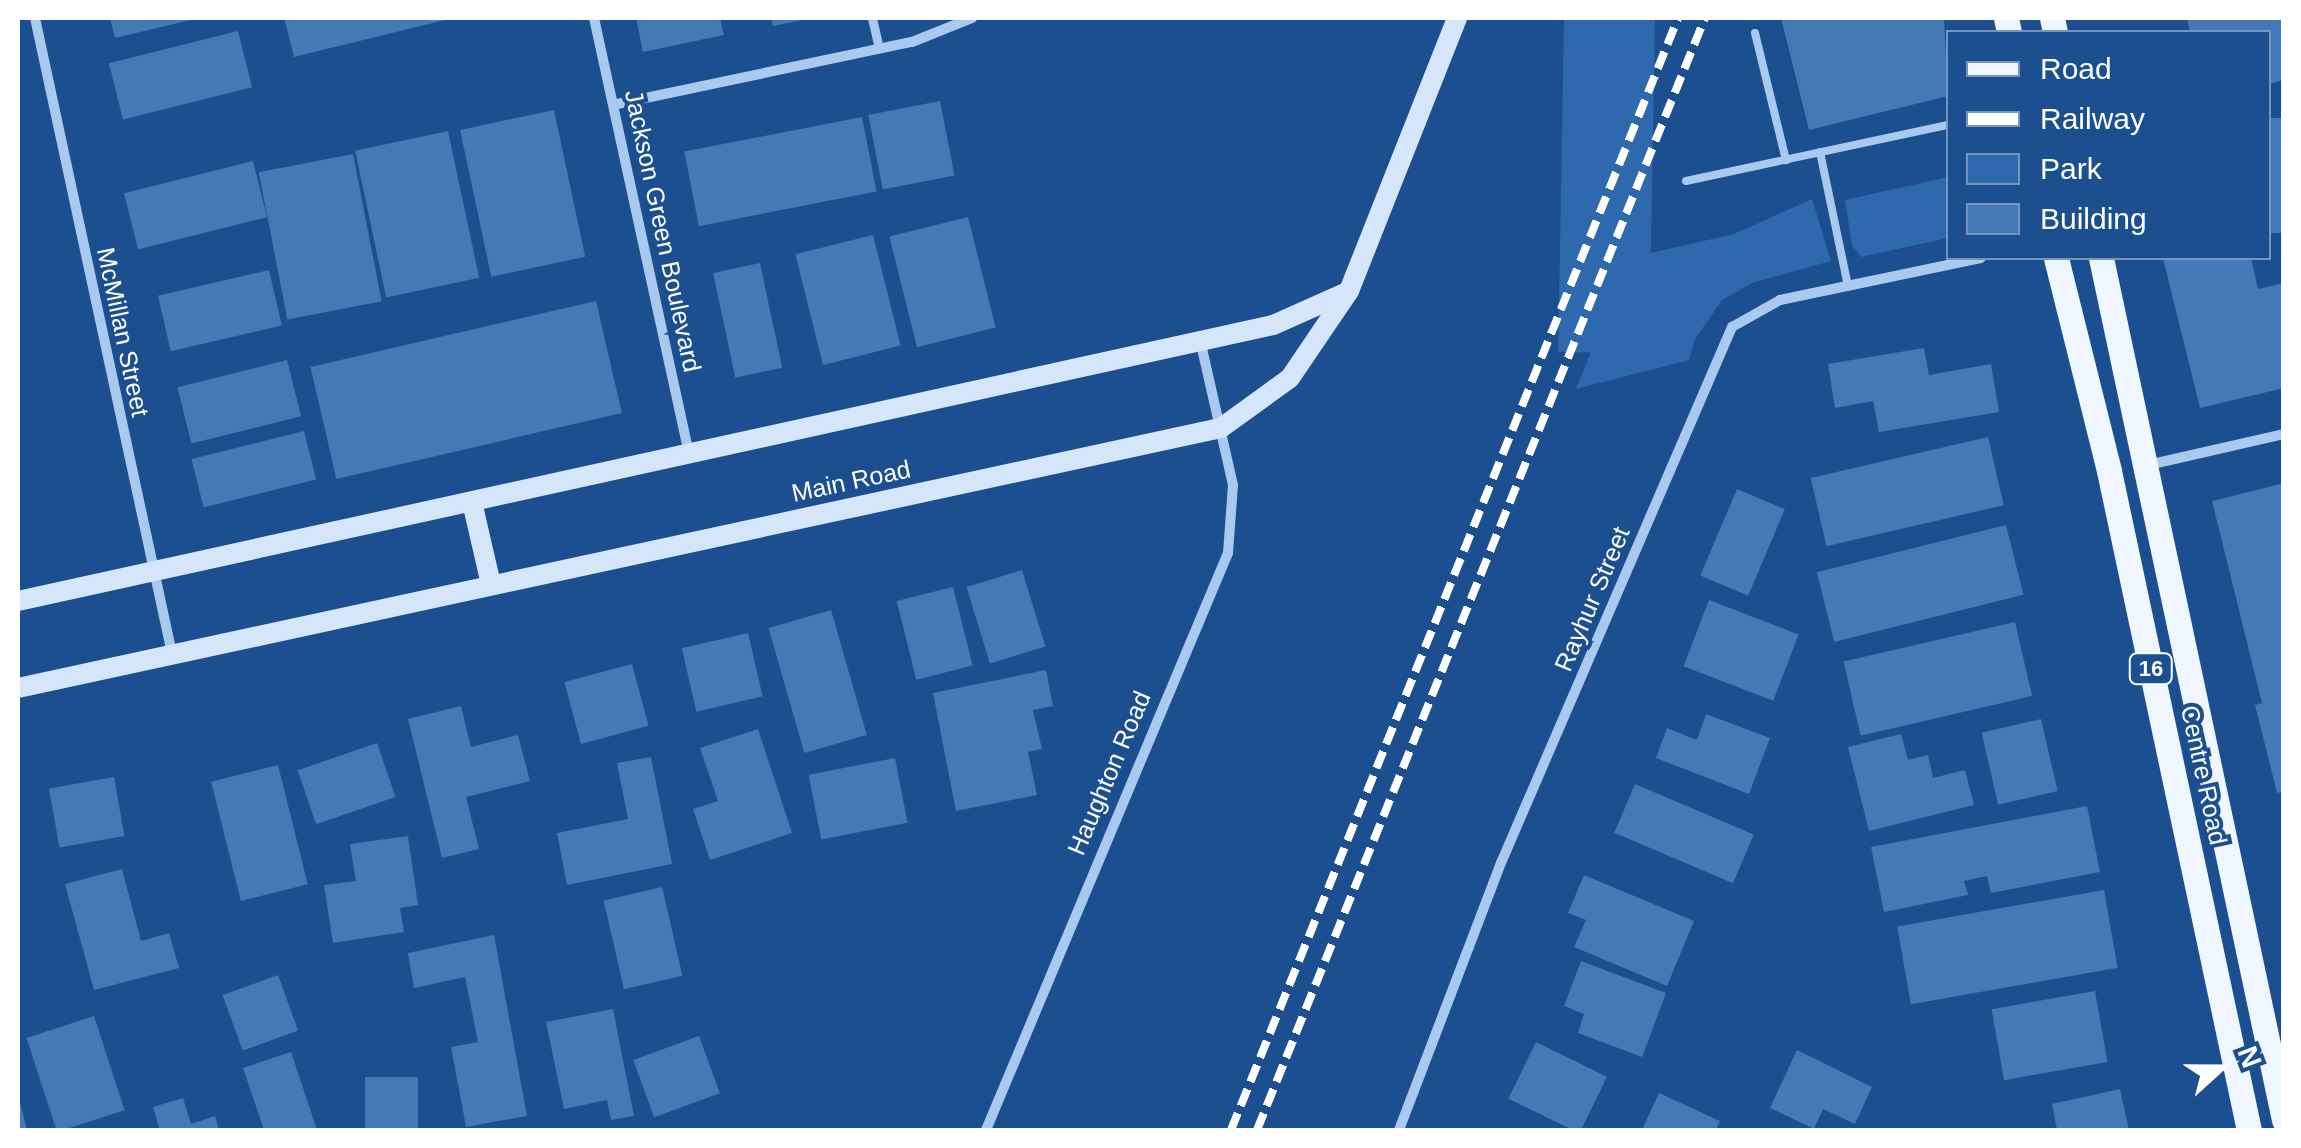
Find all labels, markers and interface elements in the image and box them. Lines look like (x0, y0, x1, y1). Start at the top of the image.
legend (1946, 30, 2271, 260)
text: Road (2040, 52, 2112, 85)
street label: Jackson Green Boulevard (618, 87, 708, 375)
text: Railway (2040, 102, 2145, 135)
text: Park (2040, 152, 2102, 185)
text: Building (2040, 202, 2147, 235)
street label: McMillan Street (90, 245, 156, 419)
street label: Main Road (789, 454, 913, 508)
street label: Rayhur Street (1548, 522, 1636, 676)
road number: 16 (2128, 652, 2174, 686)
street label: Haughton Road (1061, 687, 1157, 859)
street label: Centre Road (2175, 703, 2233, 847)
north arrow (2171, 1018, 2271, 1118)
text: N (2231, 1042, 2268, 1072)

